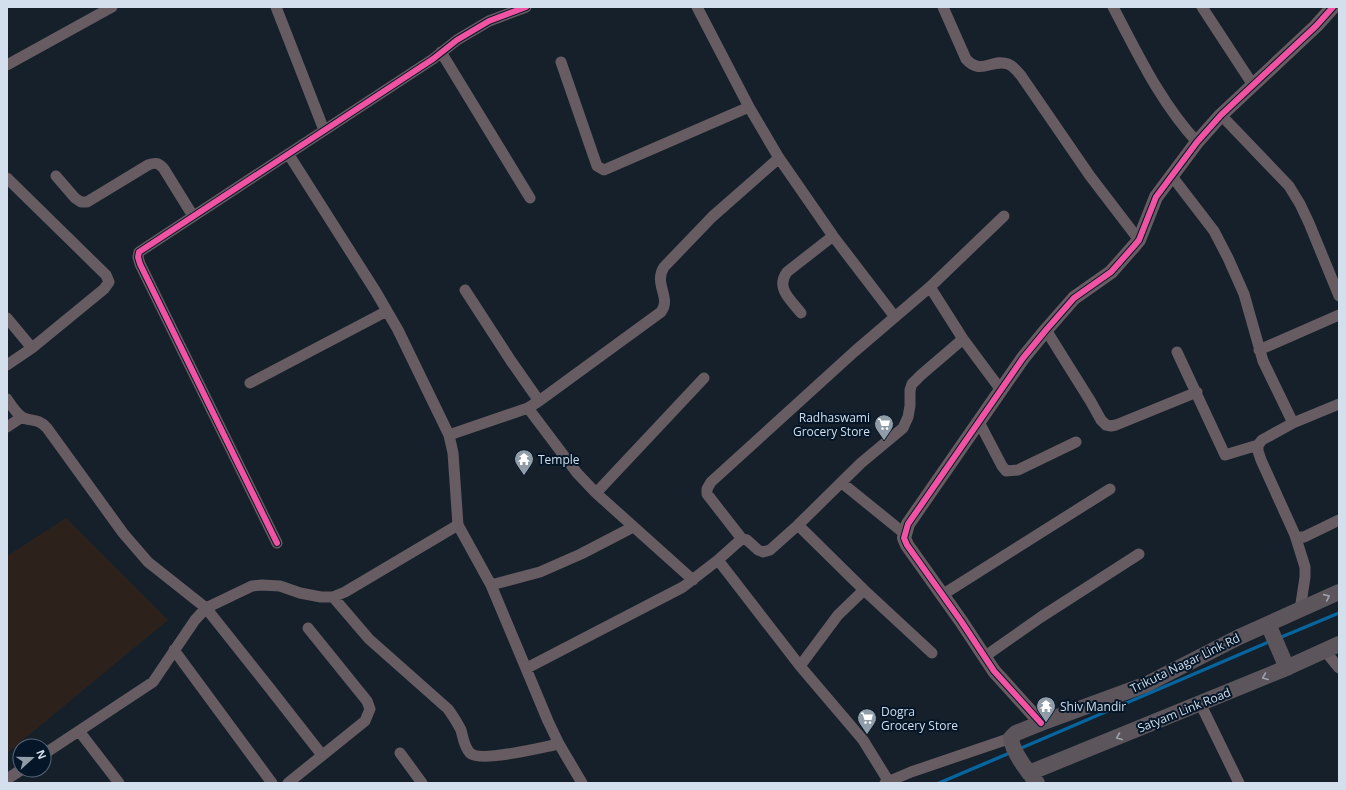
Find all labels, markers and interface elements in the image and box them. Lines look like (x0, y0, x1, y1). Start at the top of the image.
place label: Radhaswami Grocery Store (793, 409, 870, 440)
supermarket icon: Radhaswami Grocery Store (873, 413, 895, 441)
temple icon: Temple (513, 448, 535, 476)
place label: Temple (538, 451, 580, 468)
one-way arrow (1323, 594, 1331, 602)
street label: Trikuta Nagar Link Rd (1127, 629, 1243, 697)
one-way arrow (1261, 672, 1269, 680)
street label: Satyam Link Road (1135, 684, 1233, 736)
temple icon: Shiv Mandir (1035, 695, 1057, 723)
place label: Shiv Mandir (1060, 698, 1126, 715)
place label: Dogra Grocery Store (881, 703, 958, 734)
supermarket icon: Dogra Grocery Store (856, 707, 878, 735)
one-way arrow (1115, 732, 1122, 740)
north arrow (12, 738, 52, 778)
text: N (33, 747, 50, 761)

